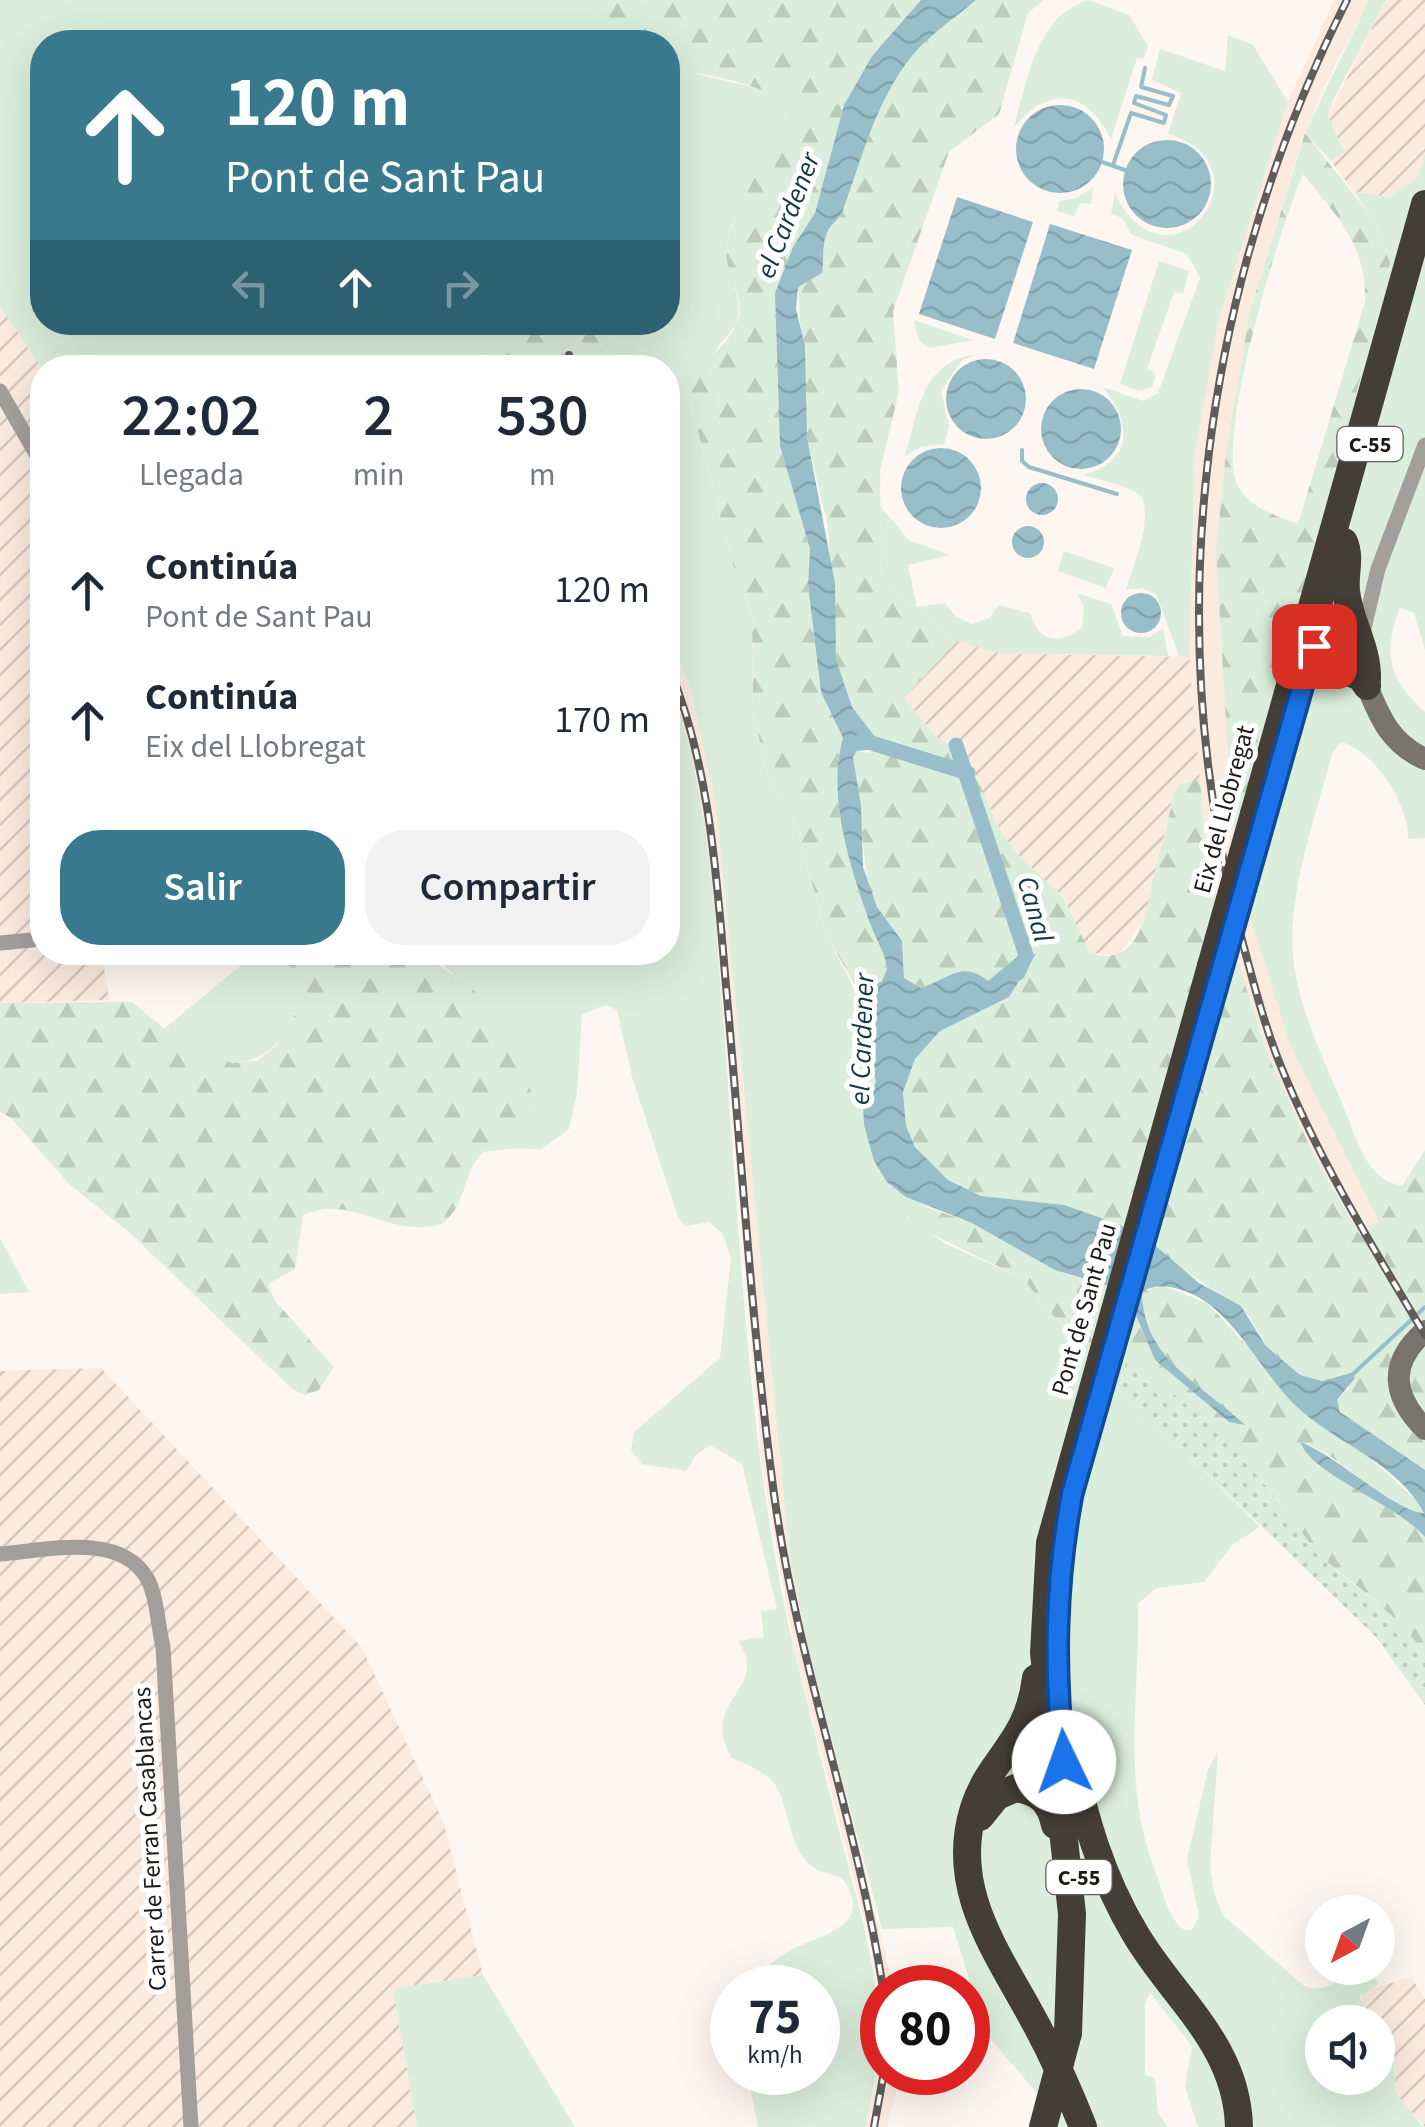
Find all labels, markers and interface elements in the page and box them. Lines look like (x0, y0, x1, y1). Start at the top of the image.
text: 120 m (225, 53, 410, 153)
icon: ahead (60, 70, 190, 200)
water label: el Cardener (746, 145, 831, 284)
text: Pont de Sant Pau (225, 146, 545, 210)
icon: left (223, 260, 278, 315)
icon: ahead (328, 260, 383, 315)
icon: right (433, 260, 488, 315)
text: 22:02 (122, 374, 261, 459)
text: 2 (363, 374, 394, 459)
text: 530 (496, 374, 588, 459)
road number: C-55 (1338, 427, 1402, 461)
text: Llegada (139, 452, 244, 498)
text: min (353, 452, 405, 498)
text: m (529, 452, 556, 498)
text: Continúa (145, 540, 298, 594)
icon: ahead (60, 563, 115, 618)
text: 120 m (554, 563, 650, 617)
text: Pont de Sant Pau (145, 594, 373, 640)
pin (1272, 604, 1357, 689)
icon: arrive (1287, 619, 1342, 674)
text: Continúa (145, 670, 298, 724)
icon: ahead (60, 693, 115, 748)
text: 170 m (554, 693, 650, 747)
street label: Eix del Llobregat (1184, 721, 1264, 897)
text: Eix del Llobregat (145, 724, 366, 770)
button: Salir (60, 830, 345, 945)
button: Compartir (365, 830, 650, 945)
water label: Canal (1007, 872, 1064, 947)
water label: el Cardener (840, 971, 884, 1106)
street label: Pont de Sant Pau (1042, 1219, 1126, 1400)
street label: Carrer de Ferran Casablancas (124, 1686, 176, 1992)
position arrow (1012, 1710, 1116, 1814)
road number: C-55 (1046, 1860, 1112, 1894)
north arrow (1305, 1895, 1395, 1985)
map controls (1305, 1895, 1395, 2095)
speed limit sign: 80 (860, 1965, 990, 2095)
text: 75 (749, 1982, 801, 2053)
button: sound (1305, 2005, 1395, 2095)
text: km/h (747, 2037, 803, 2073)

